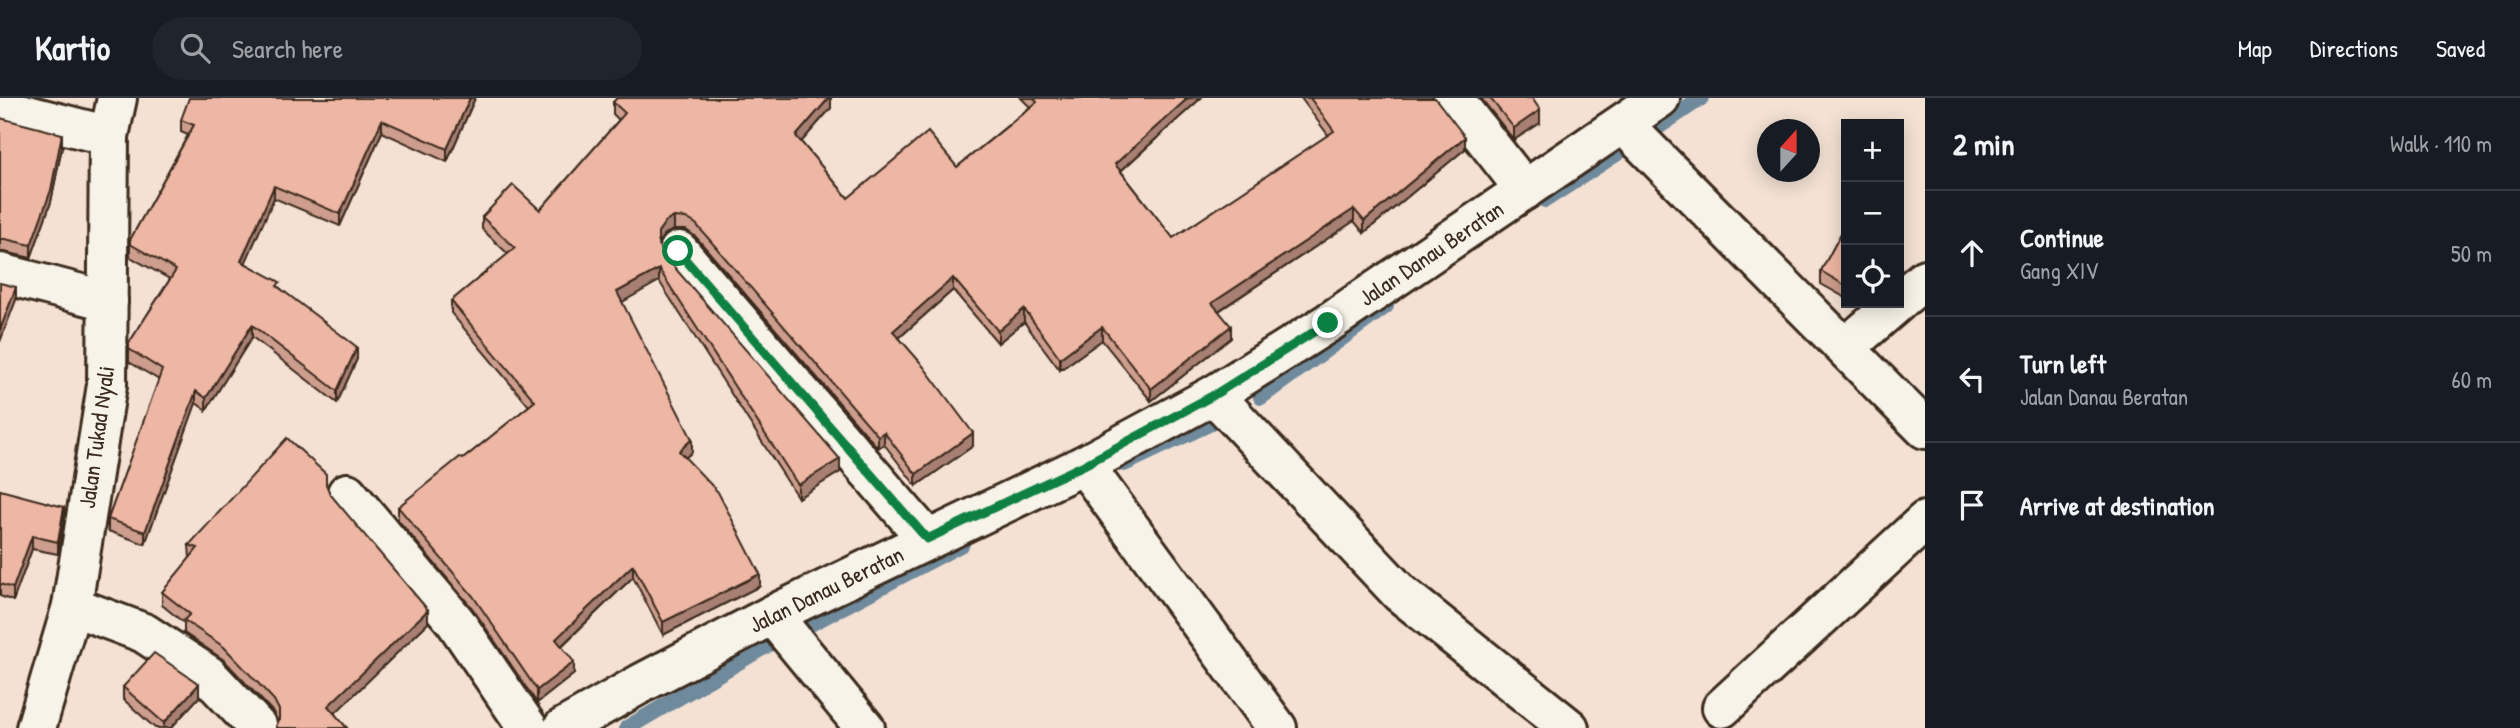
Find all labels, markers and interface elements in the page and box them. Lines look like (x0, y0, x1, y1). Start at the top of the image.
search box (152, 17, 642, 80)
text: Kartio (35, 26, 110, 70)
icon: search (176, 29, 214, 67)
text: Search here (232, 31, 343, 66)
text: Map (2238, 32, 2272, 64)
text: Directions (2310, 32, 2398, 64)
text: Saved (2436, 32, 2485, 64)
north arrow (1757, 119, 1820, 182)
map controls (1841, 119, 1904, 308)
button: + (1841, 119, 1904, 182)
text: 2 min (1953, 124, 2015, 164)
text: Walk · 110 m (2390, 128, 2492, 159)
button: − (1841, 182, 1904, 245)
street label: Jalan Danau Beratan (1353, 193, 1509, 313)
text: Continue (2020, 220, 2104, 255)
icon: ahead (1953, 234, 1991, 272)
route start (662, 235, 693, 266)
text: 50 m (2451, 238, 2492, 269)
button: locate (1841, 245, 1904, 308)
text: Gang XIV (2020, 255, 2098, 286)
route end (1312, 307, 1343, 338)
text: Turn left (2020, 346, 2106, 381)
icon: left (1953, 360, 1991, 398)
street label: Jalan Tukad Nyali (71, 364, 121, 510)
text: 60 m (2452, 364, 2492, 395)
text: Jalan Danau Beratan (2020, 381, 2188, 412)
icon: arrive (1953, 486, 1991, 524)
text: Arrive at destination (2020, 488, 2215, 523)
street label: Jalan Danau Beratan (744, 538, 908, 640)

